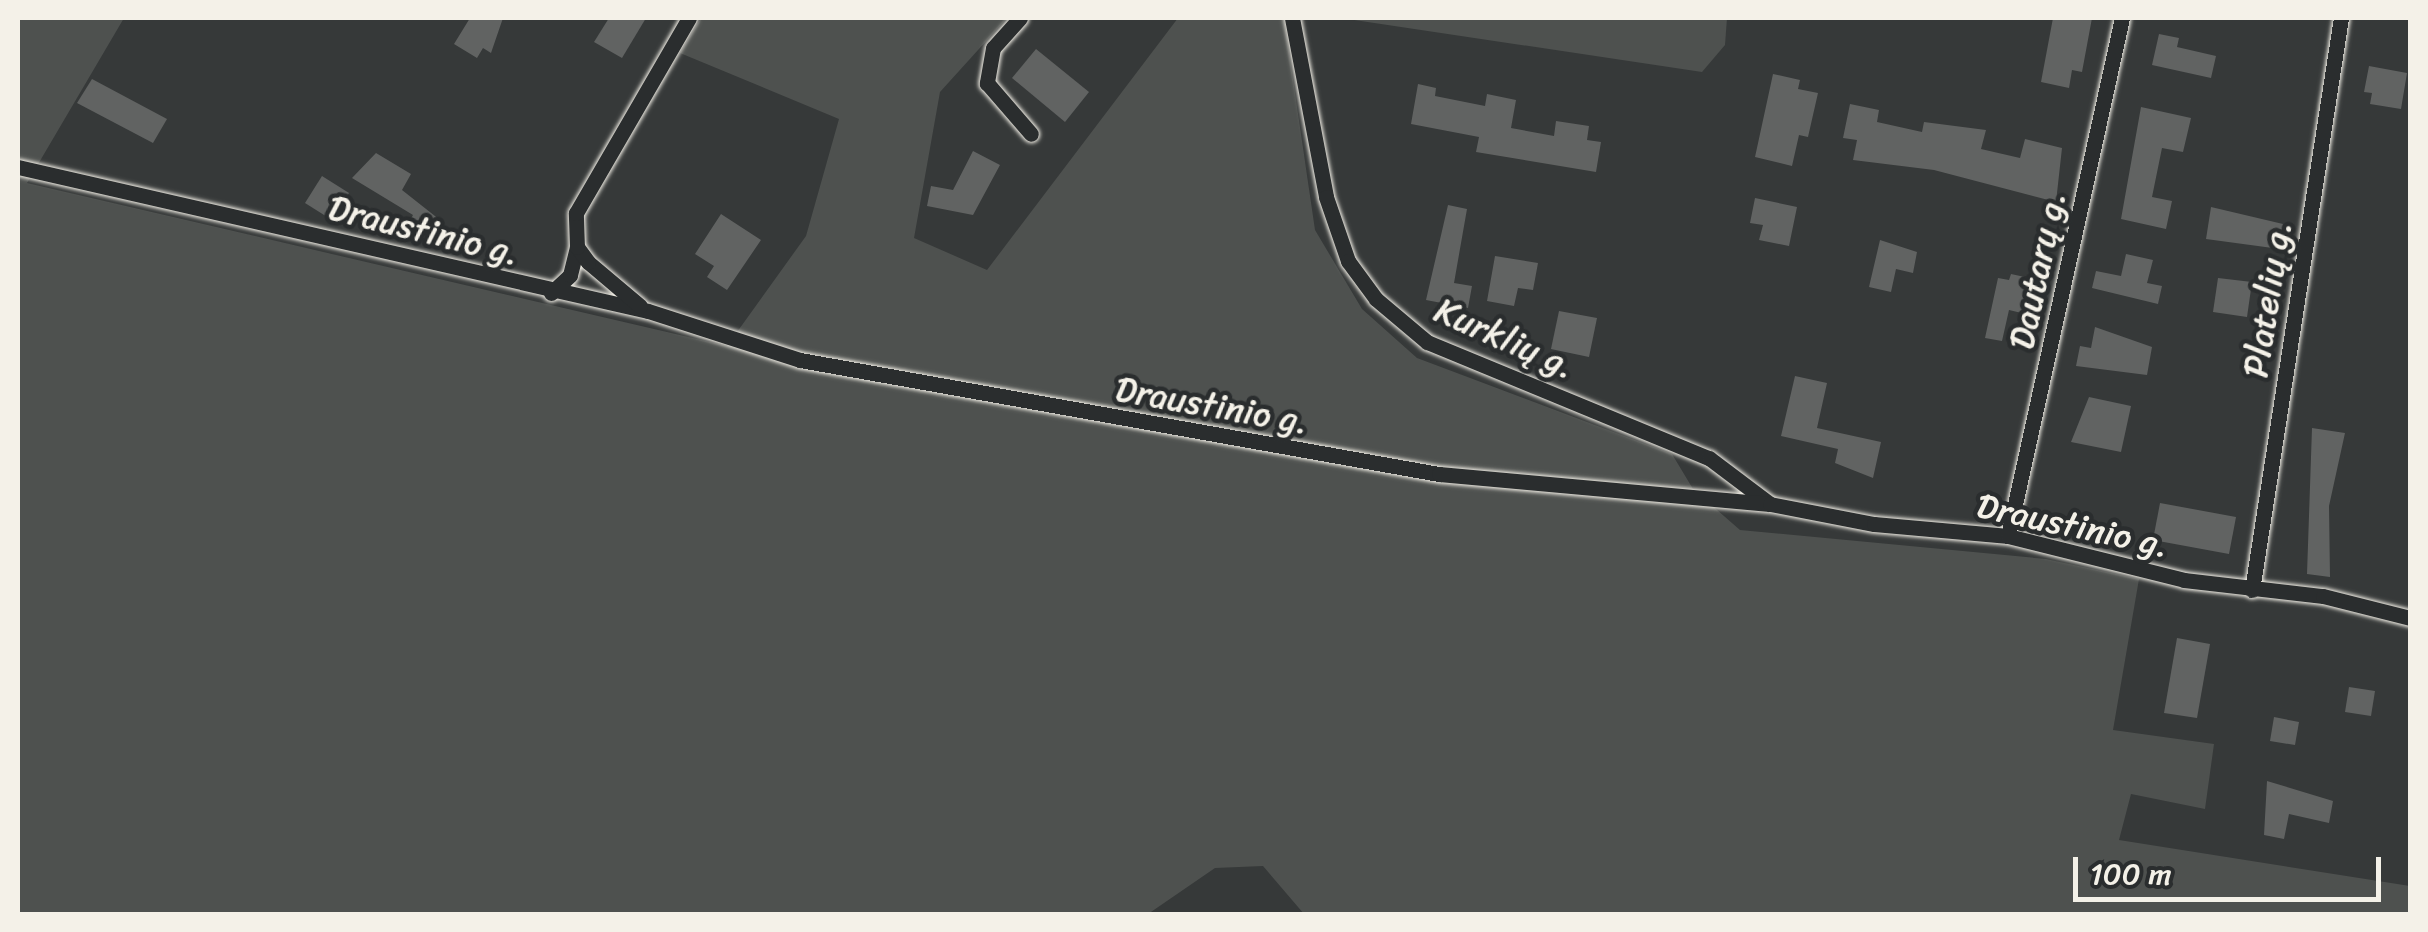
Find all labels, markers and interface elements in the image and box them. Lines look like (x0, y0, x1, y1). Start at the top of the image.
street label: Draustinio g. (324, 186, 524, 274)
street label: Dautarų g. (2000, 187, 2074, 353)
street label: Platelių g. (2234, 218, 2300, 380)
street label: Kurklių g. (1429, 289, 1581, 387)
street label: Draustinio g. (1112, 367, 1312, 443)
street label: Draustinio g. (1973, 484, 2173, 566)
scale bar (2078, 837, 2386, 899)
text: 100 m (2090, 847, 2172, 901)

